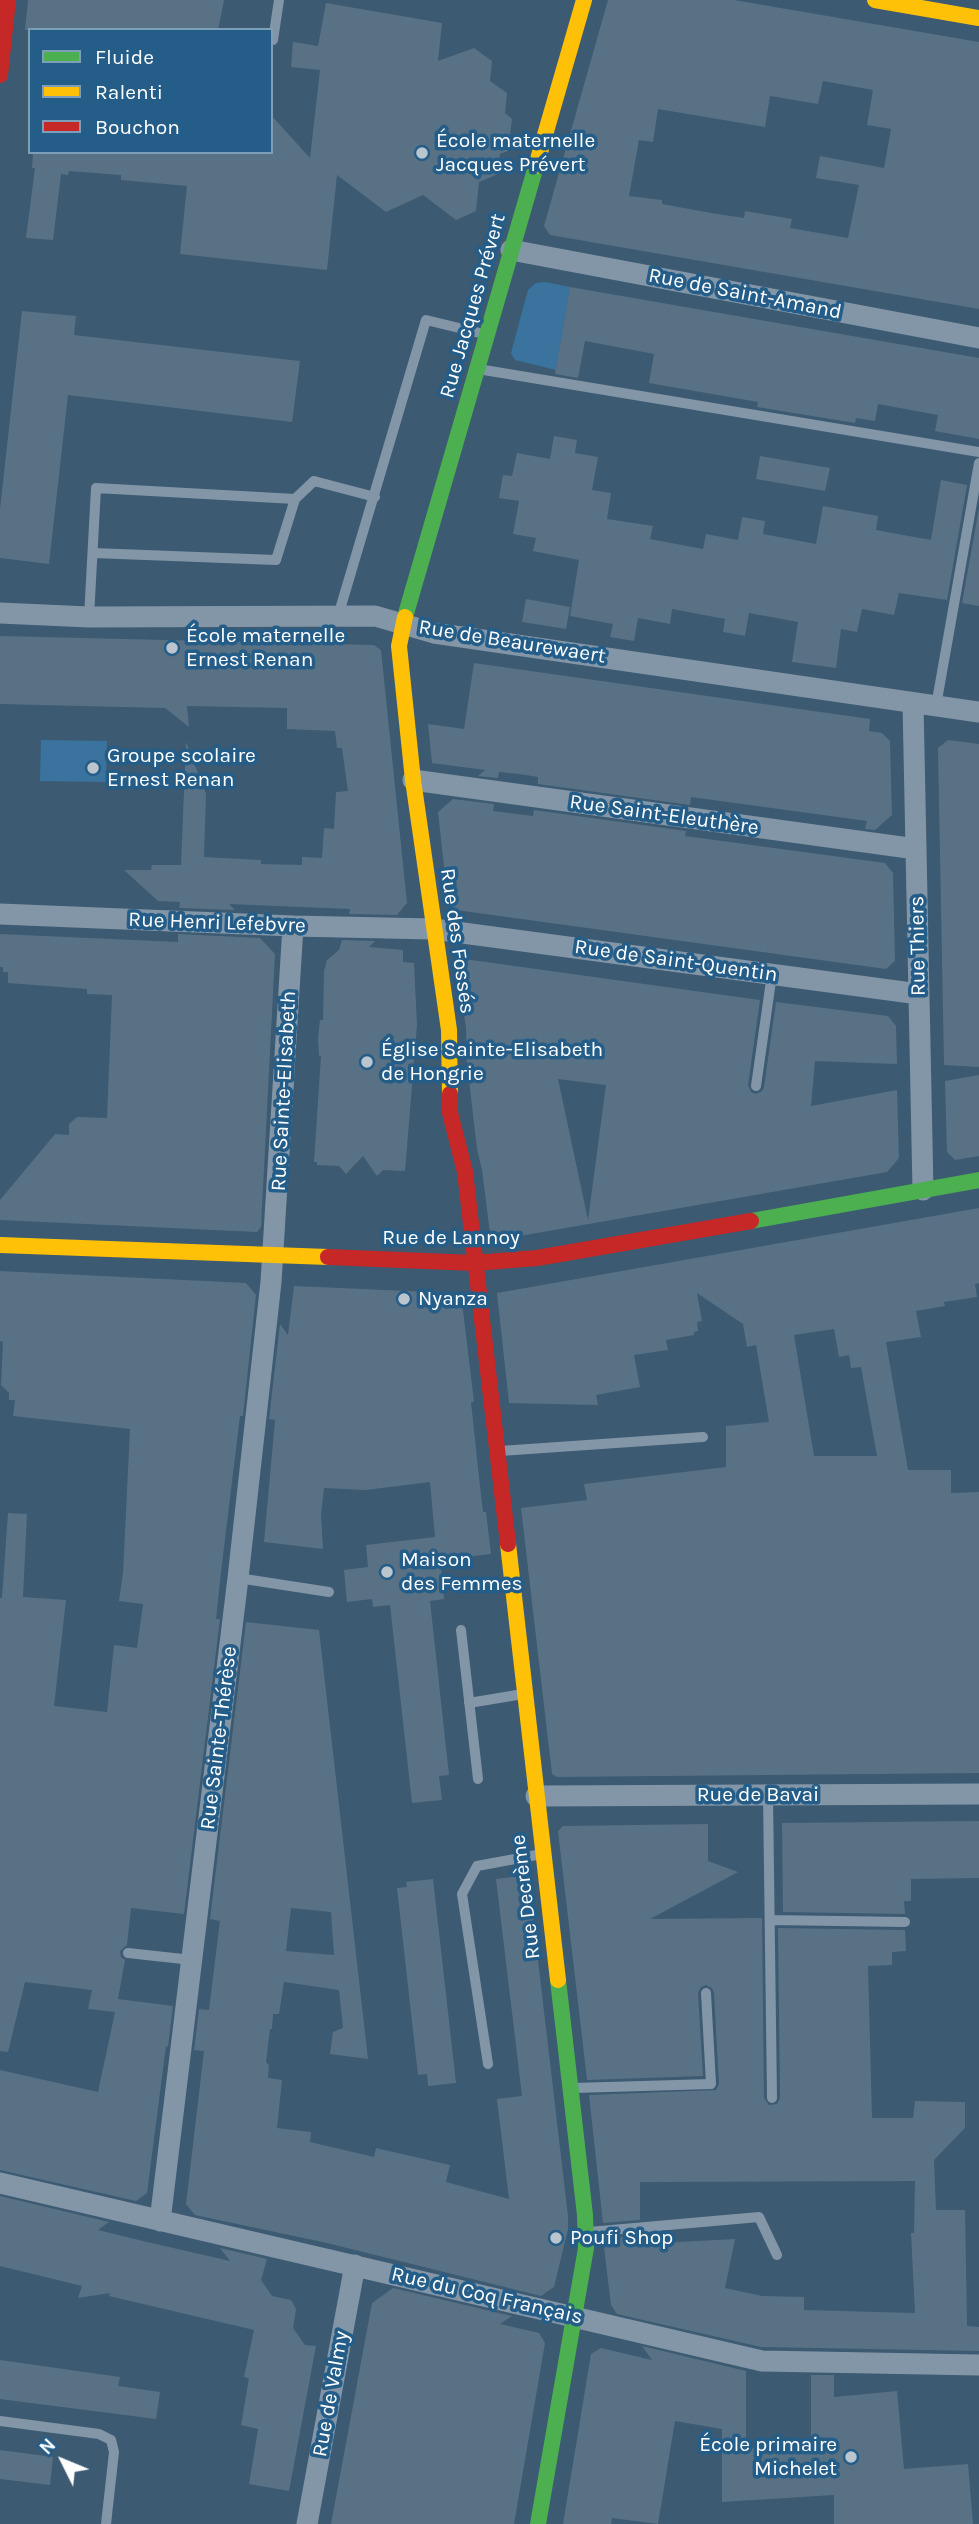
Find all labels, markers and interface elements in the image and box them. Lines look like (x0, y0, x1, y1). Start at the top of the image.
legend (28, 28, 273, 154)
text: Fluide (95, 45, 154, 69)
text: Ralenti (95, 80, 163, 104)
text: Bouchon (95, 115, 180, 139)
place label: École maternelle Jacques Prévert (436, 128, 595, 178)
marker: École maternelle Jacques Prévert (414, 145, 430, 161)
street label: Rue Jacques Prévert (435, 211, 511, 401)
street label: Rue de Saint-Amand (646, 263, 844, 325)
street label: Rue de Beaurewaert (417, 615, 607, 669)
place label: École maternelle Ernest Renan (186, 623, 345, 673)
marker: École maternelle Ernest Renan (164, 640, 180, 656)
place label: Groupe scolaire Ernest Renan (107, 743, 256, 793)
marker: Groupe scolaire Ernest Renan (85, 760, 101, 776)
street label: Rue Saint-Eleuthère (568, 789, 760, 841)
street label: Rue des Fossés (434, 867, 480, 1015)
street label: Rue Thiers (905, 896, 931, 996)
street label: Rue Henri Lefebvre (128, 907, 306, 939)
street label: Rue de Saint-Quentin (573, 934, 779, 988)
street label: Rue Sainte-Elisabeth (266, 990, 302, 1192)
place label: Église Sainte-Elisabeth de Hongrie (381, 1037, 603, 1087)
marker: Église Sainte-Elisabeth de Hongrie (359, 1054, 375, 1070)
street label: Rue de Lannoy (382, 1225, 520, 1251)
place label: Nyanza (418, 1286, 488, 1312)
marker: Nyanza (396, 1291, 412, 1307)
place label: Maison des Femmes (401, 1547, 523, 1597)
marker: Maison des Femmes (379, 1564, 395, 1580)
street label: Rue Sainte-Thérèse (195, 1645, 243, 1831)
street label: Rue de Bavai (697, 1782, 819, 1808)
street label: Rue Decrème (506, 1833, 546, 1961)
place label: Poufi Shop (570, 2225, 673, 2251)
marker: Poufi Shop (548, 2230, 564, 2246)
street label: Rue du Coq Français (389, 2262, 585, 2330)
street label: Rue de Valmy (308, 2329, 354, 2459)
north arrow (28, 2426, 98, 2496)
place label: École primaire Michelet (699, 2432, 837, 2482)
text: N (35, 2434, 60, 2459)
marker: École primaire Michelet (843, 2449, 859, 2465)

